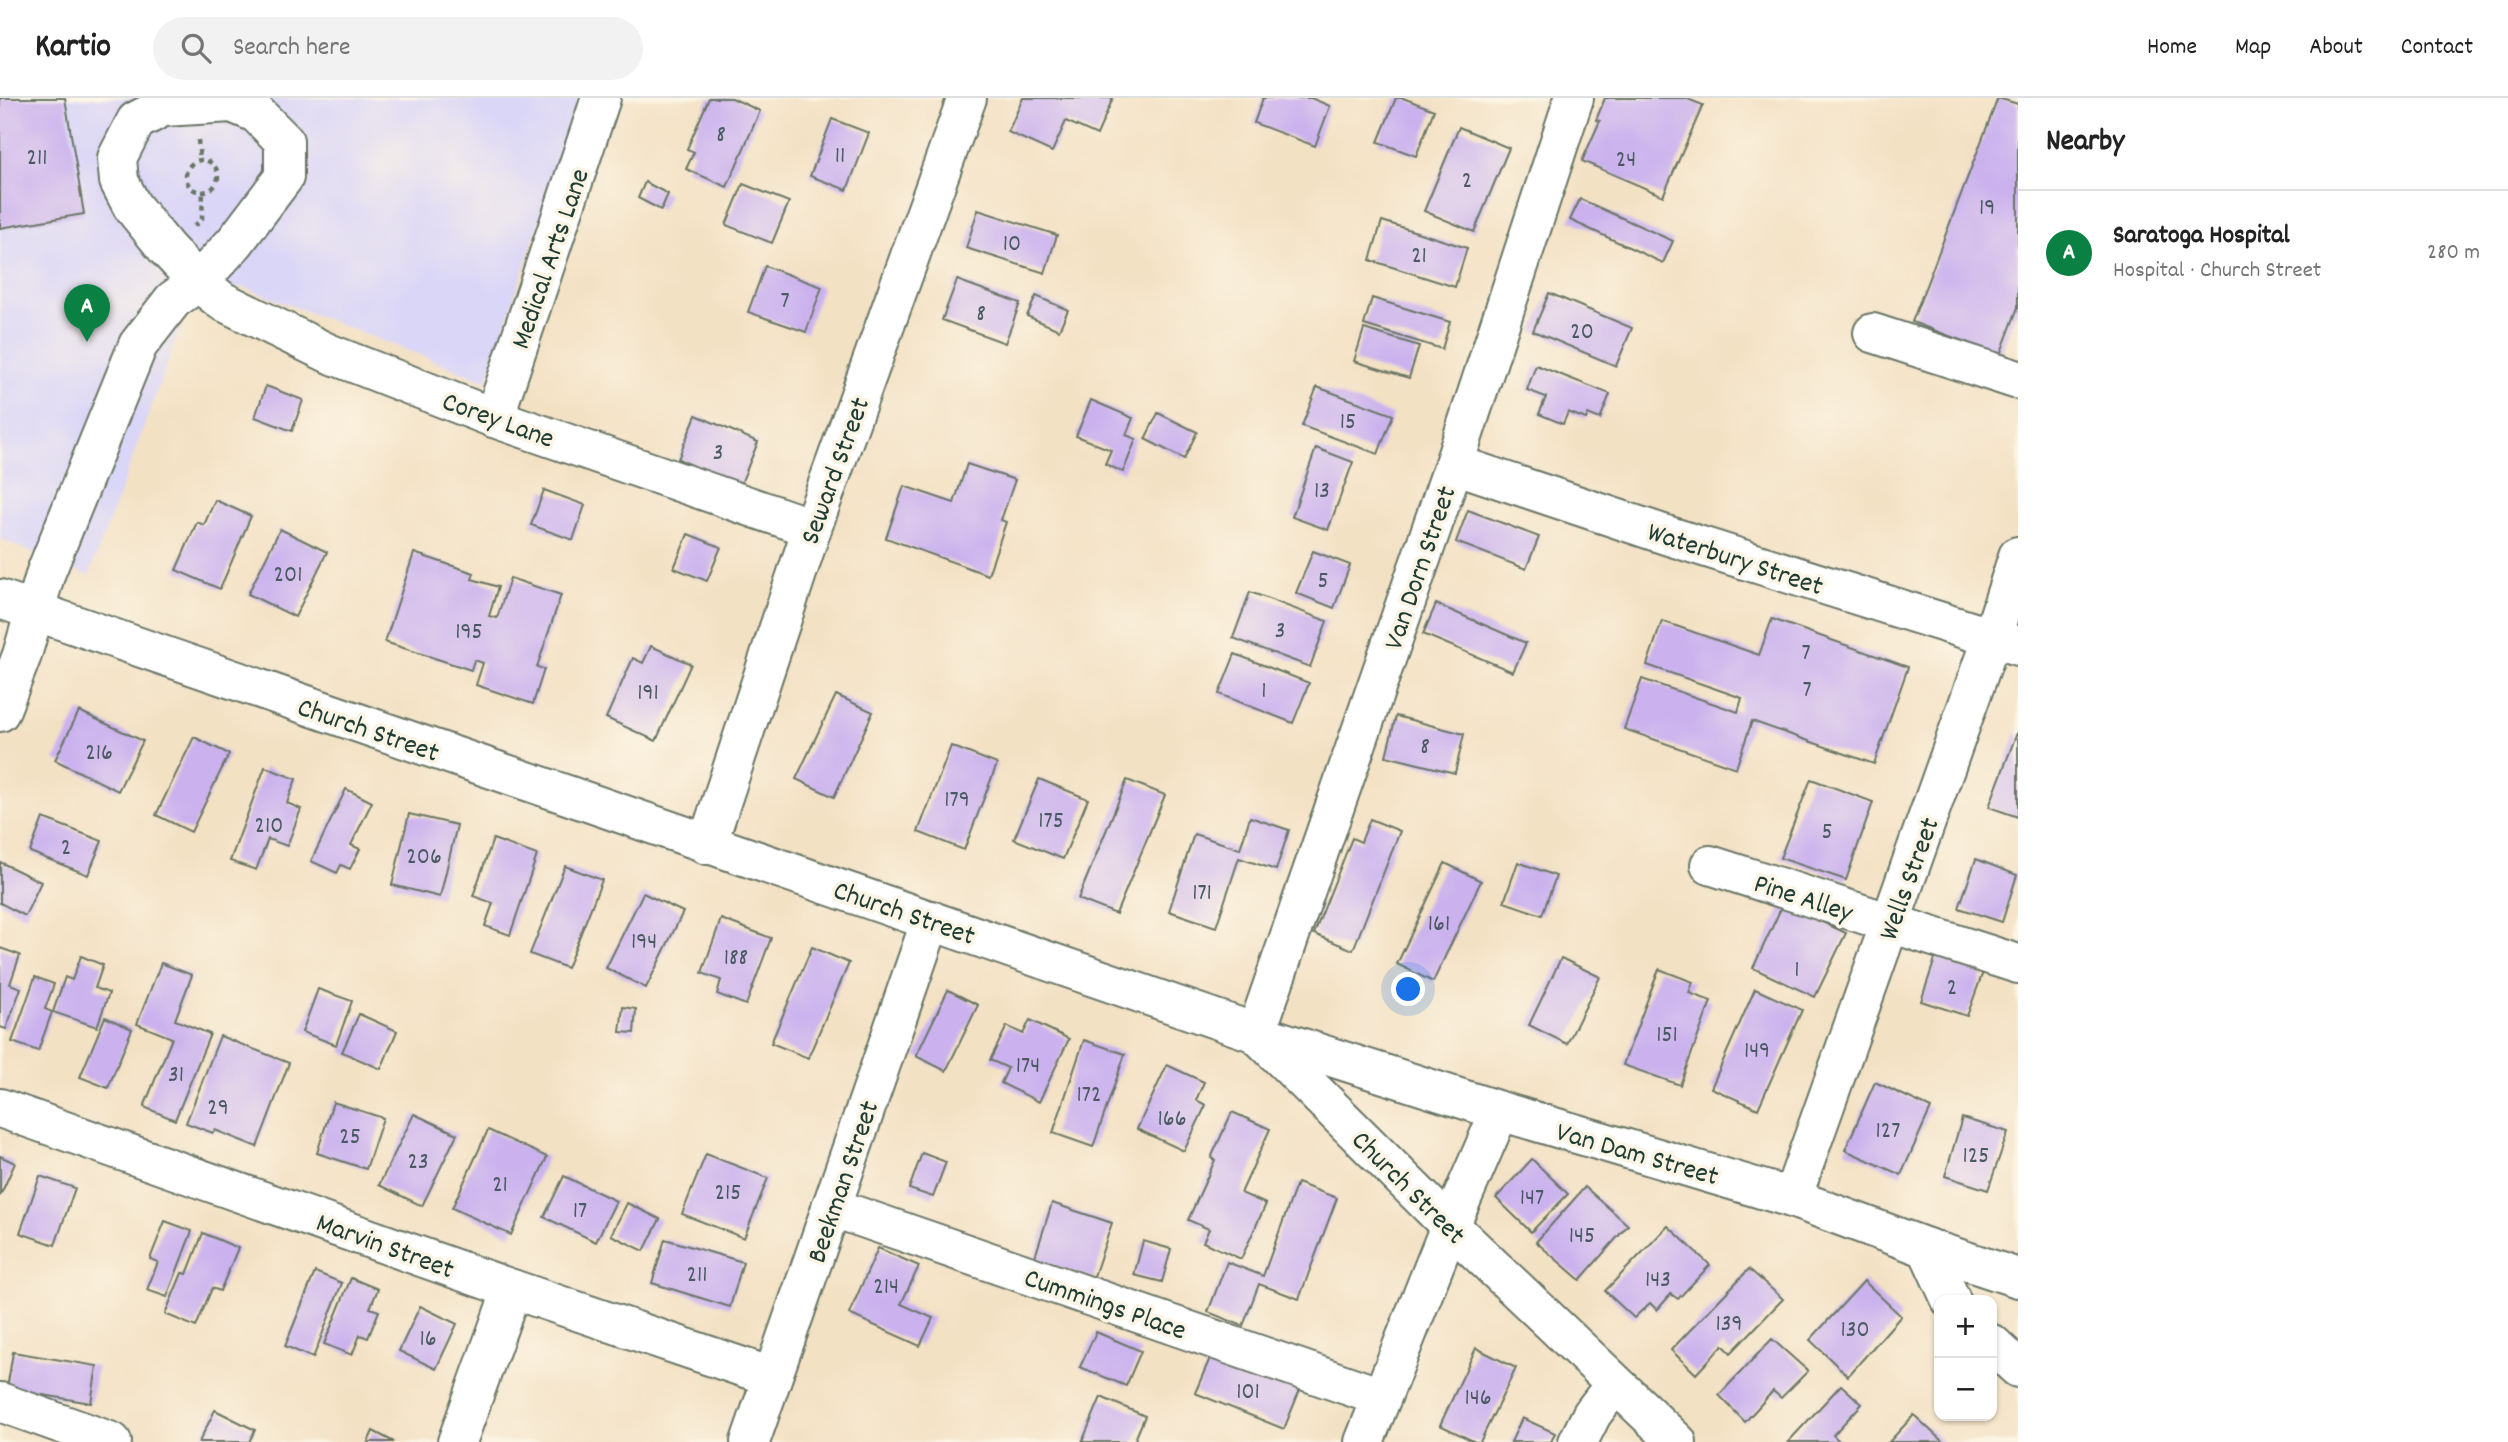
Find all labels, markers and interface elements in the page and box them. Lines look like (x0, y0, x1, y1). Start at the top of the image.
search box (153, 17, 643, 80)
text: Kartio (35, 25, 111, 72)
icon: search (177, 29, 215, 67)
text: Search here (233, 30, 350, 67)
text: Home (2147, 31, 2197, 65)
text: Map (2235, 31, 2271, 65)
text: About (2309, 31, 2363, 65)
text: Contact (2401, 31, 2473, 65)
house number: 8 (716, 119, 726, 153)
text: Nearby (2046, 122, 2124, 165)
house number: 11 (835, 140, 845, 174)
house number: 211 (27, 142, 48, 176)
house number: 24 (1616, 144, 1636, 178)
street label: Medical Arts Lane (503, 164, 602, 355)
house number: 2 (1462, 165, 1472, 199)
house number: 19 (1979, 192, 1995, 226)
text: Saratoga Hospital (2113, 218, 2290, 255)
house number: 10 (1003, 228, 1021, 262)
text: A (2063, 237, 2075, 270)
text: 280 m (2427, 237, 2480, 270)
house number: 21 (1411, 240, 1427, 274)
text: Hospital · Church Street (2113, 255, 2321, 288)
pin: A (64, 284, 110, 342)
house number: 7 (780, 285, 790, 319)
house number: 8 (976, 298, 986, 332)
house number: 20 (1570, 316, 1594, 350)
street label: Corey Lane (436, 384, 559, 461)
street label: Seward Street (793, 393, 883, 551)
house number: 15 (1340, 406, 1356, 440)
house number: 3 (713, 437, 723, 471)
house number: 13 (1314, 475, 1330, 509)
street label: Van Dorn Street (1376, 481, 1469, 656)
street label: Waterbury Street (1641, 515, 1827, 609)
house number: 201 (274, 559, 302, 593)
house number: 5 (1317, 565, 1329, 599)
house number: 3 (1275, 615, 1285, 649)
house number: 195 (455, 616, 483, 650)
house number: 7 (1801, 637, 1811, 671)
house number: 7 (1802, 674, 1812, 708)
house number: 1 (1261, 675, 1267, 709)
house number: 191 (637, 677, 659, 711)
street label: Church Street (291, 690, 444, 776)
house number: 8 (1420, 731, 1430, 765)
house number: 216 (85, 737, 113, 771)
house number: 179 (944, 784, 970, 818)
house number: 175 (1038, 805, 1064, 839)
house number: 210 (255, 810, 283, 844)
street label: Wells Street (1871, 813, 1952, 947)
house number: 5 (1821, 816, 1833, 850)
house number: 2 (61, 832, 71, 866)
house number: 206 (406, 841, 442, 875)
street label: Pine Alley (1748, 866, 1858, 936)
street label: Church Street (827, 873, 980, 959)
house number: 171 (1192, 877, 1212, 911)
house number: 161 (1428, 908, 1450, 942)
house number: 194 (631, 926, 657, 960)
house number: 188 (724, 942, 748, 976)
house number: 1 (1794, 954, 1800, 988)
your location (1391, 972, 1425, 1006)
house number: 2 (1947, 972, 1957, 1006)
house number: 151 (1656, 1019, 1678, 1053)
house number: 149 (1744, 1035, 1770, 1069)
house number: 174 (1016, 1050, 1040, 1084)
house number: 31 (168, 1059, 184, 1093)
house number: 172 (1077, 1079, 1101, 1113)
house number: 29 (207, 1092, 229, 1126)
street label: Beekman Street (799, 1096, 892, 1269)
house number: 166 (1158, 1103, 1186, 1137)
street label: Van Dam Street (1551, 1115, 1723, 1199)
house number: 127 (1876, 1115, 1900, 1149)
house number: 25 (339, 1121, 361, 1155)
street label: Church Street (1340, 1123, 1473, 1256)
house number: 125 (1963, 1140, 1989, 1174)
house number: 23 (407, 1146, 429, 1180)
house number: 21 (492, 1169, 508, 1203)
house number: 215 (715, 1177, 741, 1211)
house number: 147 (1520, 1182, 1544, 1216)
house number: 17 (573, 1195, 587, 1229)
street label: Marvin Street (310, 1205, 459, 1292)
house number: 145 (1569, 1220, 1595, 1254)
house number: 211 (687, 1259, 708, 1293)
street label: Cummings Place (1018, 1260, 1191, 1353)
house number: 143 (1645, 1264, 1671, 1298)
house number: 214 (873, 1271, 899, 1305)
map controls (1934, 1295, 1997, 1421)
button: + (1934, 1295, 1997, 1358)
house number: 139 (1716, 1308, 1742, 1342)
house number: 130 (1841, 1314, 1870, 1348)
house number: 16 (419, 1323, 437, 1357)
button: − (1934, 1358, 1997, 1421)
house number: 101 (1236, 1376, 1260, 1410)
house number: 146 (1465, 1382, 1491, 1416)

